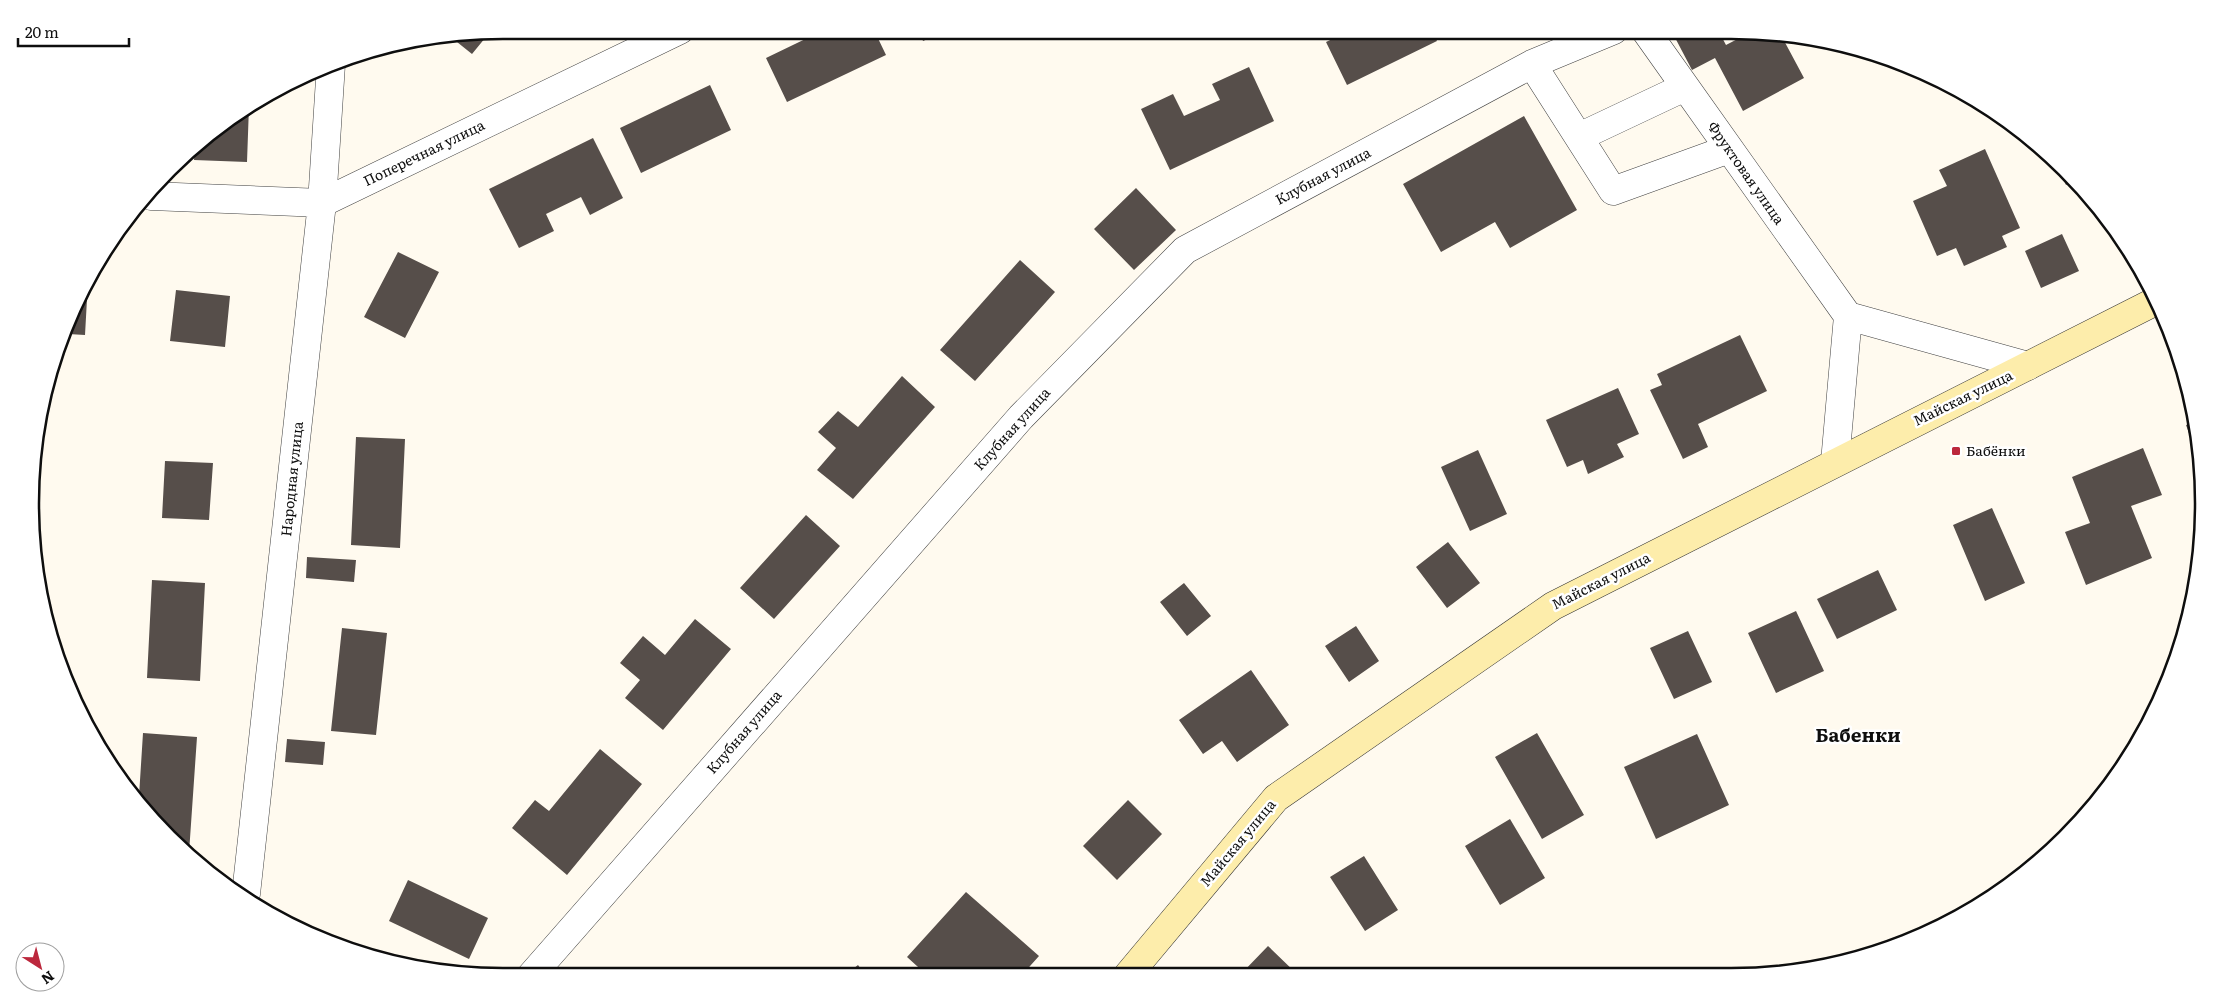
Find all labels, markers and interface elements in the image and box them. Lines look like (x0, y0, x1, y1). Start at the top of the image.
scale bar (18, 15, 129, 47)
text: 20 m (25, 20, 59, 43)
street label: Поперечная улица (360, 114, 488, 190)
street label: Фруктовая улица (1704, 117, 1790, 228)
street label: Клубная улица (1271, 141, 1374, 209)
street label: Майская улица (1910, 364, 2016, 430)
street label: Клубная улица (969, 382, 1054, 474)
street label: Народная улица (275, 420, 307, 537)
place label: Бабёнки (1966, 440, 2025, 460)
marker: Бабёнки (1950, 445, 1962, 457)
street label: Майская улица (1548, 546, 1654, 614)
street label: Клубная улица (701, 685, 786, 778)
district label: Бабенки (1815, 720, 1901, 748)
street label: Майская улица (1195, 794, 1280, 890)
north arrow (15, 942, 65, 992)
text: N (37, 967, 59, 990)

